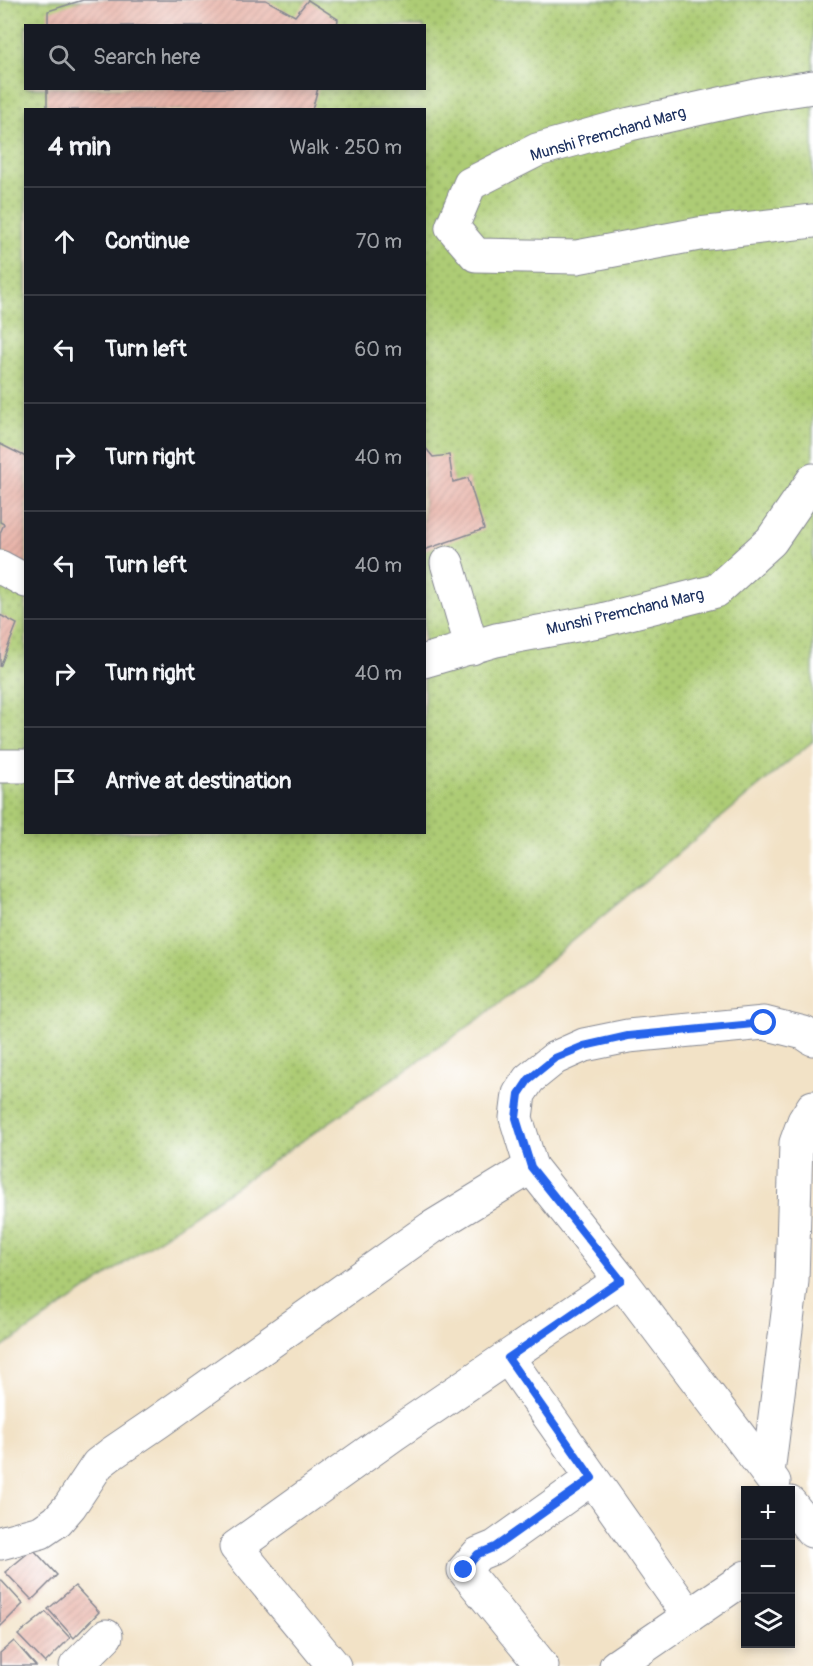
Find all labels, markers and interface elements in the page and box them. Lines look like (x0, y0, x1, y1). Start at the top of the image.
search box (24, 24, 426, 90)
icon: search (45, 41, 78, 74)
text: Search here (93, 43, 200, 71)
street label: Munshi Premchand Marg (528, 102, 688, 166)
text: 4 min (48, 131, 111, 163)
text: Walk · 250 m (290, 135, 402, 160)
icon: ahead (48, 225, 81, 258)
text: Continue (105, 227, 189, 255)
text: 70 m (356, 229, 402, 254)
icon: left (48, 333, 81, 366)
text: Turn left (105, 335, 187, 363)
text: 60 m (355, 337, 402, 362)
icon: right (48, 441, 81, 474)
text: Turn right (105, 443, 195, 471)
text: 40 m (355, 445, 402, 470)
icon: left (48, 549, 81, 582)
text: Turn left (105, 551, 187, 579)
text: 40 m (355, 553, 402, 578)
street label: Munshi Premchand Marg (544, 584, 706, 640)
icon: right (48, 657, 81, 690)
text: Turn right (105, 659, 195, 687)
text: 40 m (355, 661, 402, 686)
icon: arrive (48, 765, 81, 798)
text: Arrive at destination (105, 767, 291, 795)
route start (750, 1009, 776, 1035)
map controls (741, 1486, 795, 1648)
button: + (741, 1486, 795, 1540)
button: − (741, 1540, 795, 1594)
route end (450, 1556, 476, 1582)
button: layers (741, 1594, 795, 1648)

